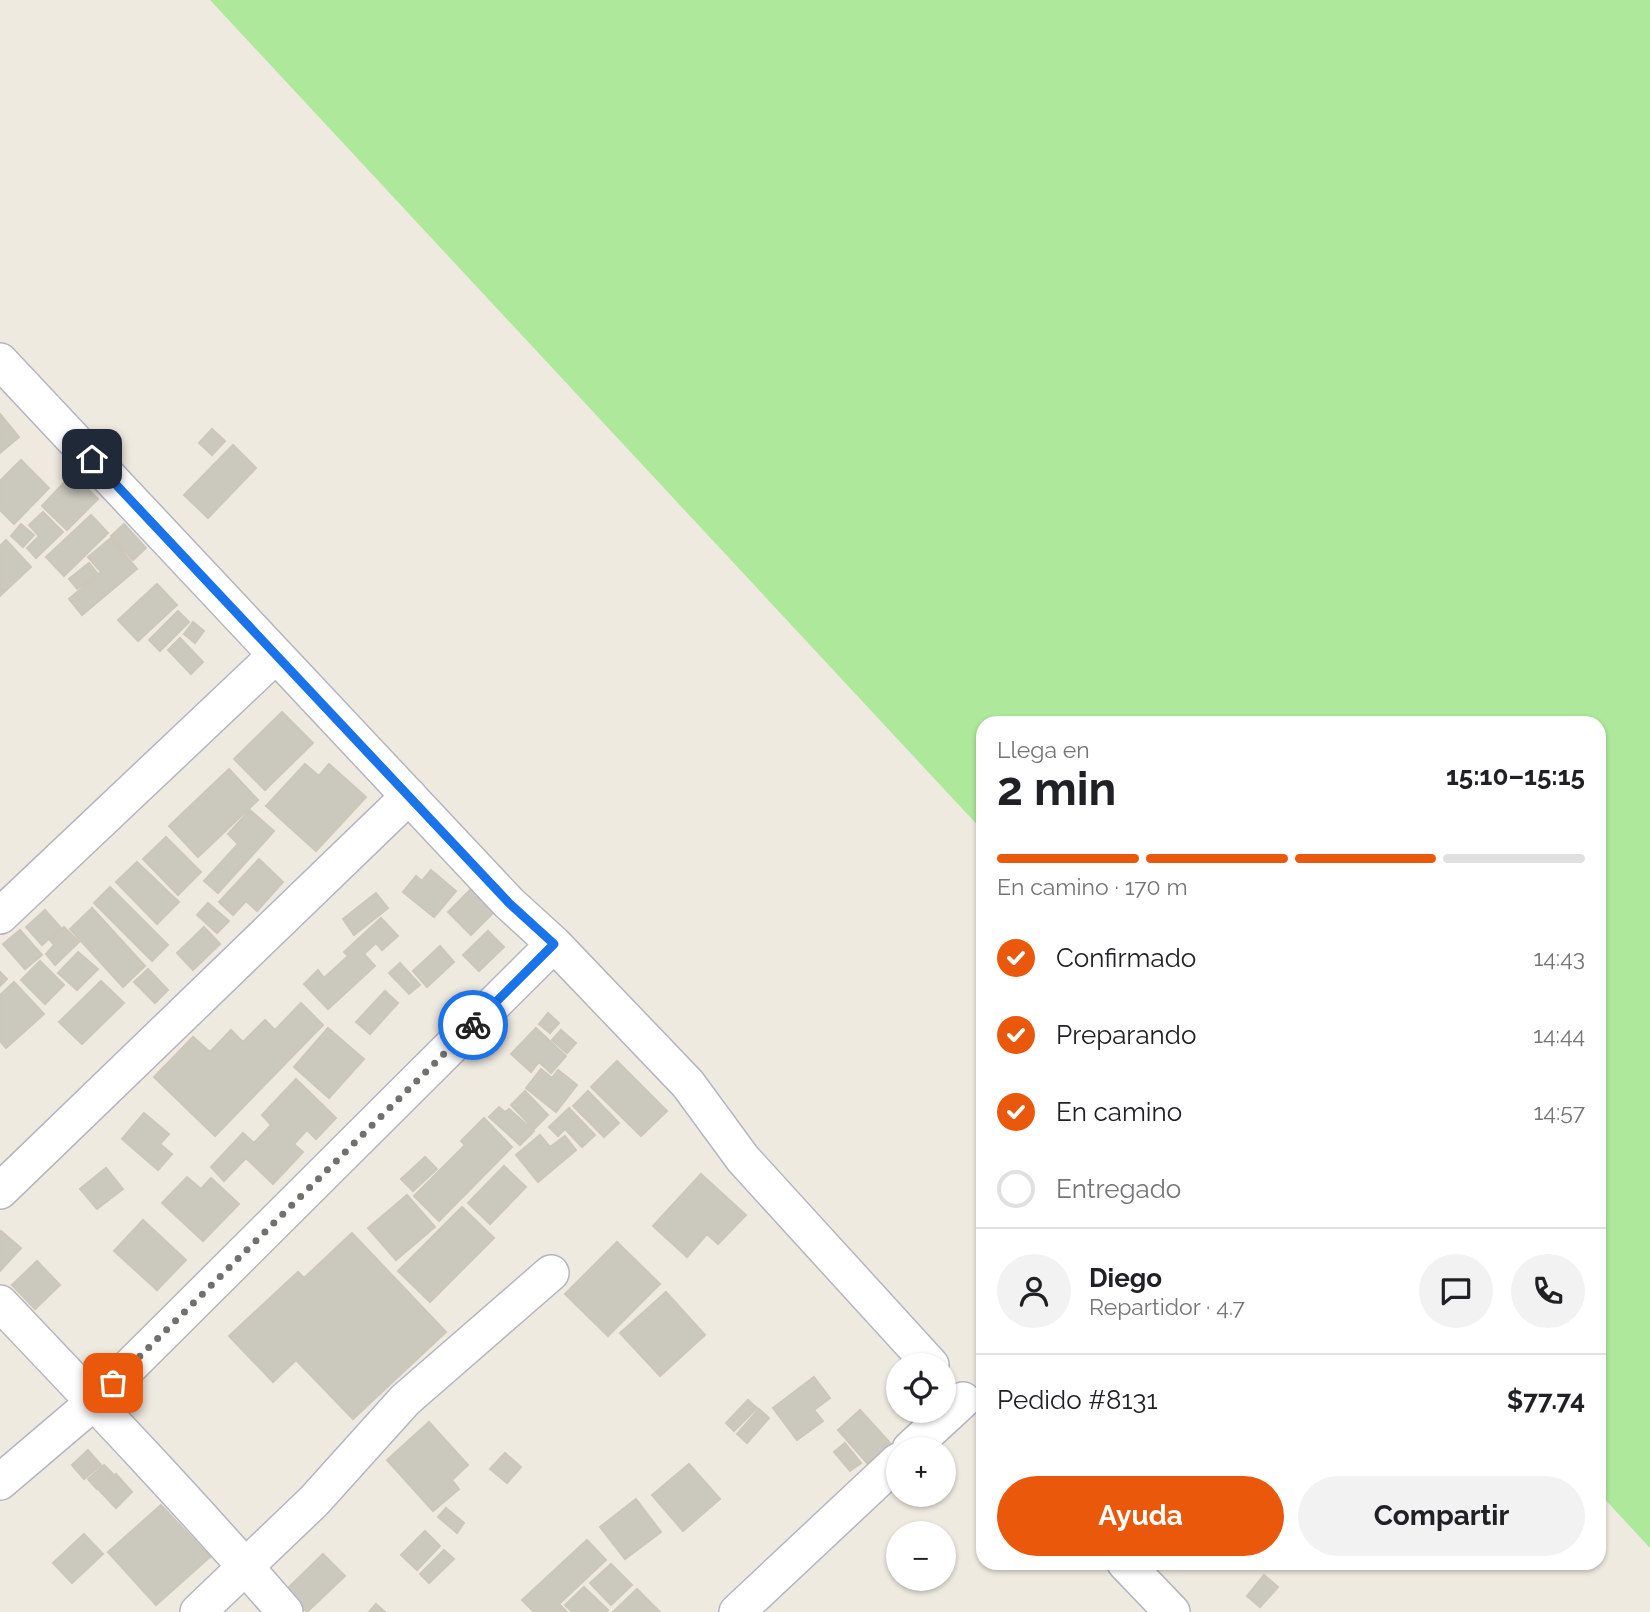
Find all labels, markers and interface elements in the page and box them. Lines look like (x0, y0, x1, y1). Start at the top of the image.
pin (62, 429, 122, 489)
icon: home (73, 440, 111, 478)
text: Llega en (997, 736, 1090, 763)
text: 15:10–15:15 (1446, 761, 1585, 791)
text: 2 min (997, 762, 1116, 816)
text: En camino · 170 m (997, 873, 1188, 900)
icon: check (997, 939, 1035, 977)
text: Confirmado (1056, 943, 1196, 973)
text: 14:43 (1533, 944, 1585, 971)
courier (438, 990, 508, 1060)
icon: bike (454, 1006, 492, 1044)
icon: check (997, 1016, 1035, 1054)
text: Preparando (1056, 1020, 1196, 1050)
text: 14:44 (1533, 1021, 1585, 1048)
icon: check (997, 1093, 1035, 1131)
text: En camino (1056, 1097, 1182, 1127)
text: 14:57 (1534, 1098, 1585, 1125)
text: Entregado (1056, 1174, 1181, 1204)
button: person (997, 1254, 1071, 1328)
button: chat (1419, 1254, 1493, 1328)
button: phone (1511, 1254, 1585, 1328)
text: Diego (1089, 1263, 1162, 1293)
text: Repartidor · 4.7 (1089, 1293, 1245, 1320)
pin (83, 1353, 143, 1413)
map controls (886, 1353, 956, 1591)
button: locate (886, 1353, 956, 1423)
icon: bag (94, 1364, 132, 1402)
text: Pedido #8131 (997, 1385, 1158, 1415)
text: $77.74 (1507, 1385, 1585, 1415)
button: + (886, 1437, 956, 1507)
button: Ayuda (997, 1476, 1284, 1556)
button: Compartir (1298, 1476, 1585, 1556)
button: − (886, 1521, 956, 1591)

